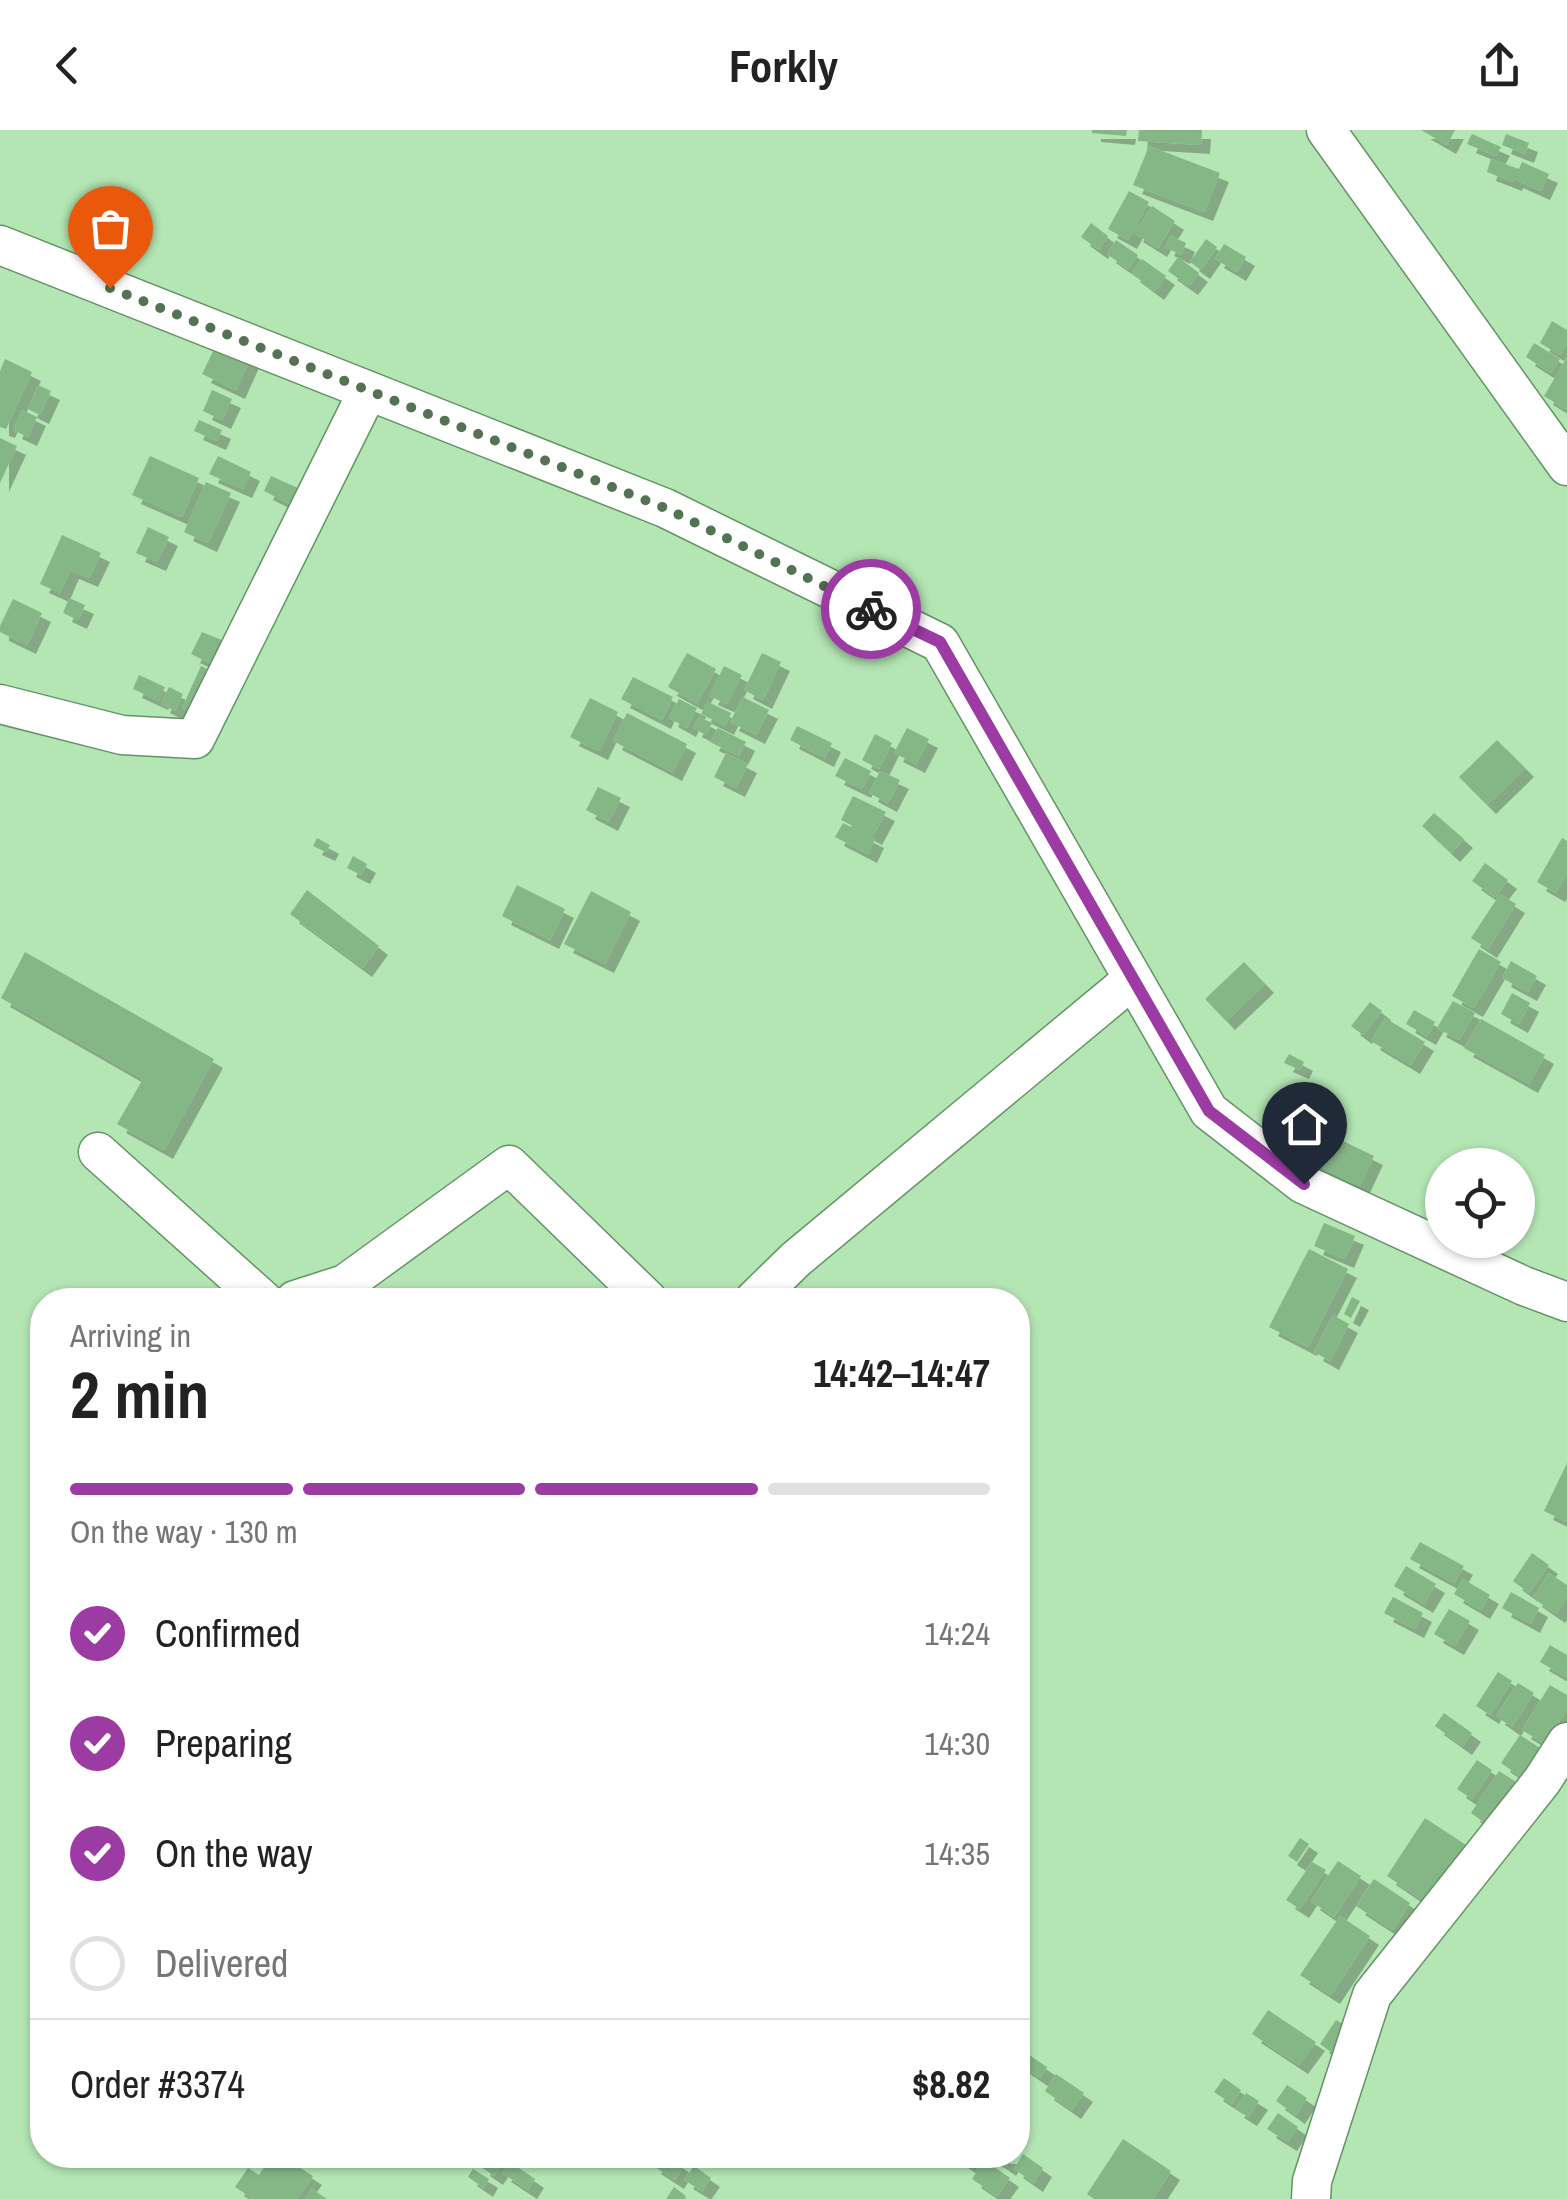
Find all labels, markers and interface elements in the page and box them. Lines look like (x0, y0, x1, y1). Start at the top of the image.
text: Forkly (729, 35, 838, 96)
icon: back (40, 38, 95, 93)
icon: share (1472, 38, 1527, 93)
pin (68, 186, 153, 289)
icon: bag (83, 201, 138, 256)
courier (821, 559, 921, 659)
icon: bike (844, 582, 899, 637)
pin (1262, 1082, 1347, 1185)
icon: home (1277, 1097, 1332, 1152)
map controls (1425, 1148, 1535, 1258)
button: locate (1425, 1148, 1535, 1258)
text: Arriving in (70, 1314, 191, 1357)
text: 14:42–14:47 (813, 1348, 990, 1399)
text: 2 min (70, 1351, 209, 1438)
text: On the way · 130 m (70, 1510, 298, 1553)
icon: check (70, 1606, 125, 1661)
text: Confirmed (155, 1608, 300, 1659)
text: 14:24 (924, 1612, 990, 1655)
icon: check (70, 1716, 125, 1771)
text: Preparing (155, 1718, 292, 1769)
text: 14:30 (924, 1722, 990, 1765)
icon: check (70, 1826, 125, 1881)
text: On the way (155, 1828, 313, 1879)
text: 14:35 (924, 1832, 990, 1875)
text: Delivered (155, 1938, 288, 1989)
text: Order #3374 (70, 2059, 245, 2110)
text: $8.82 (912, 2059, 990, 2110)

